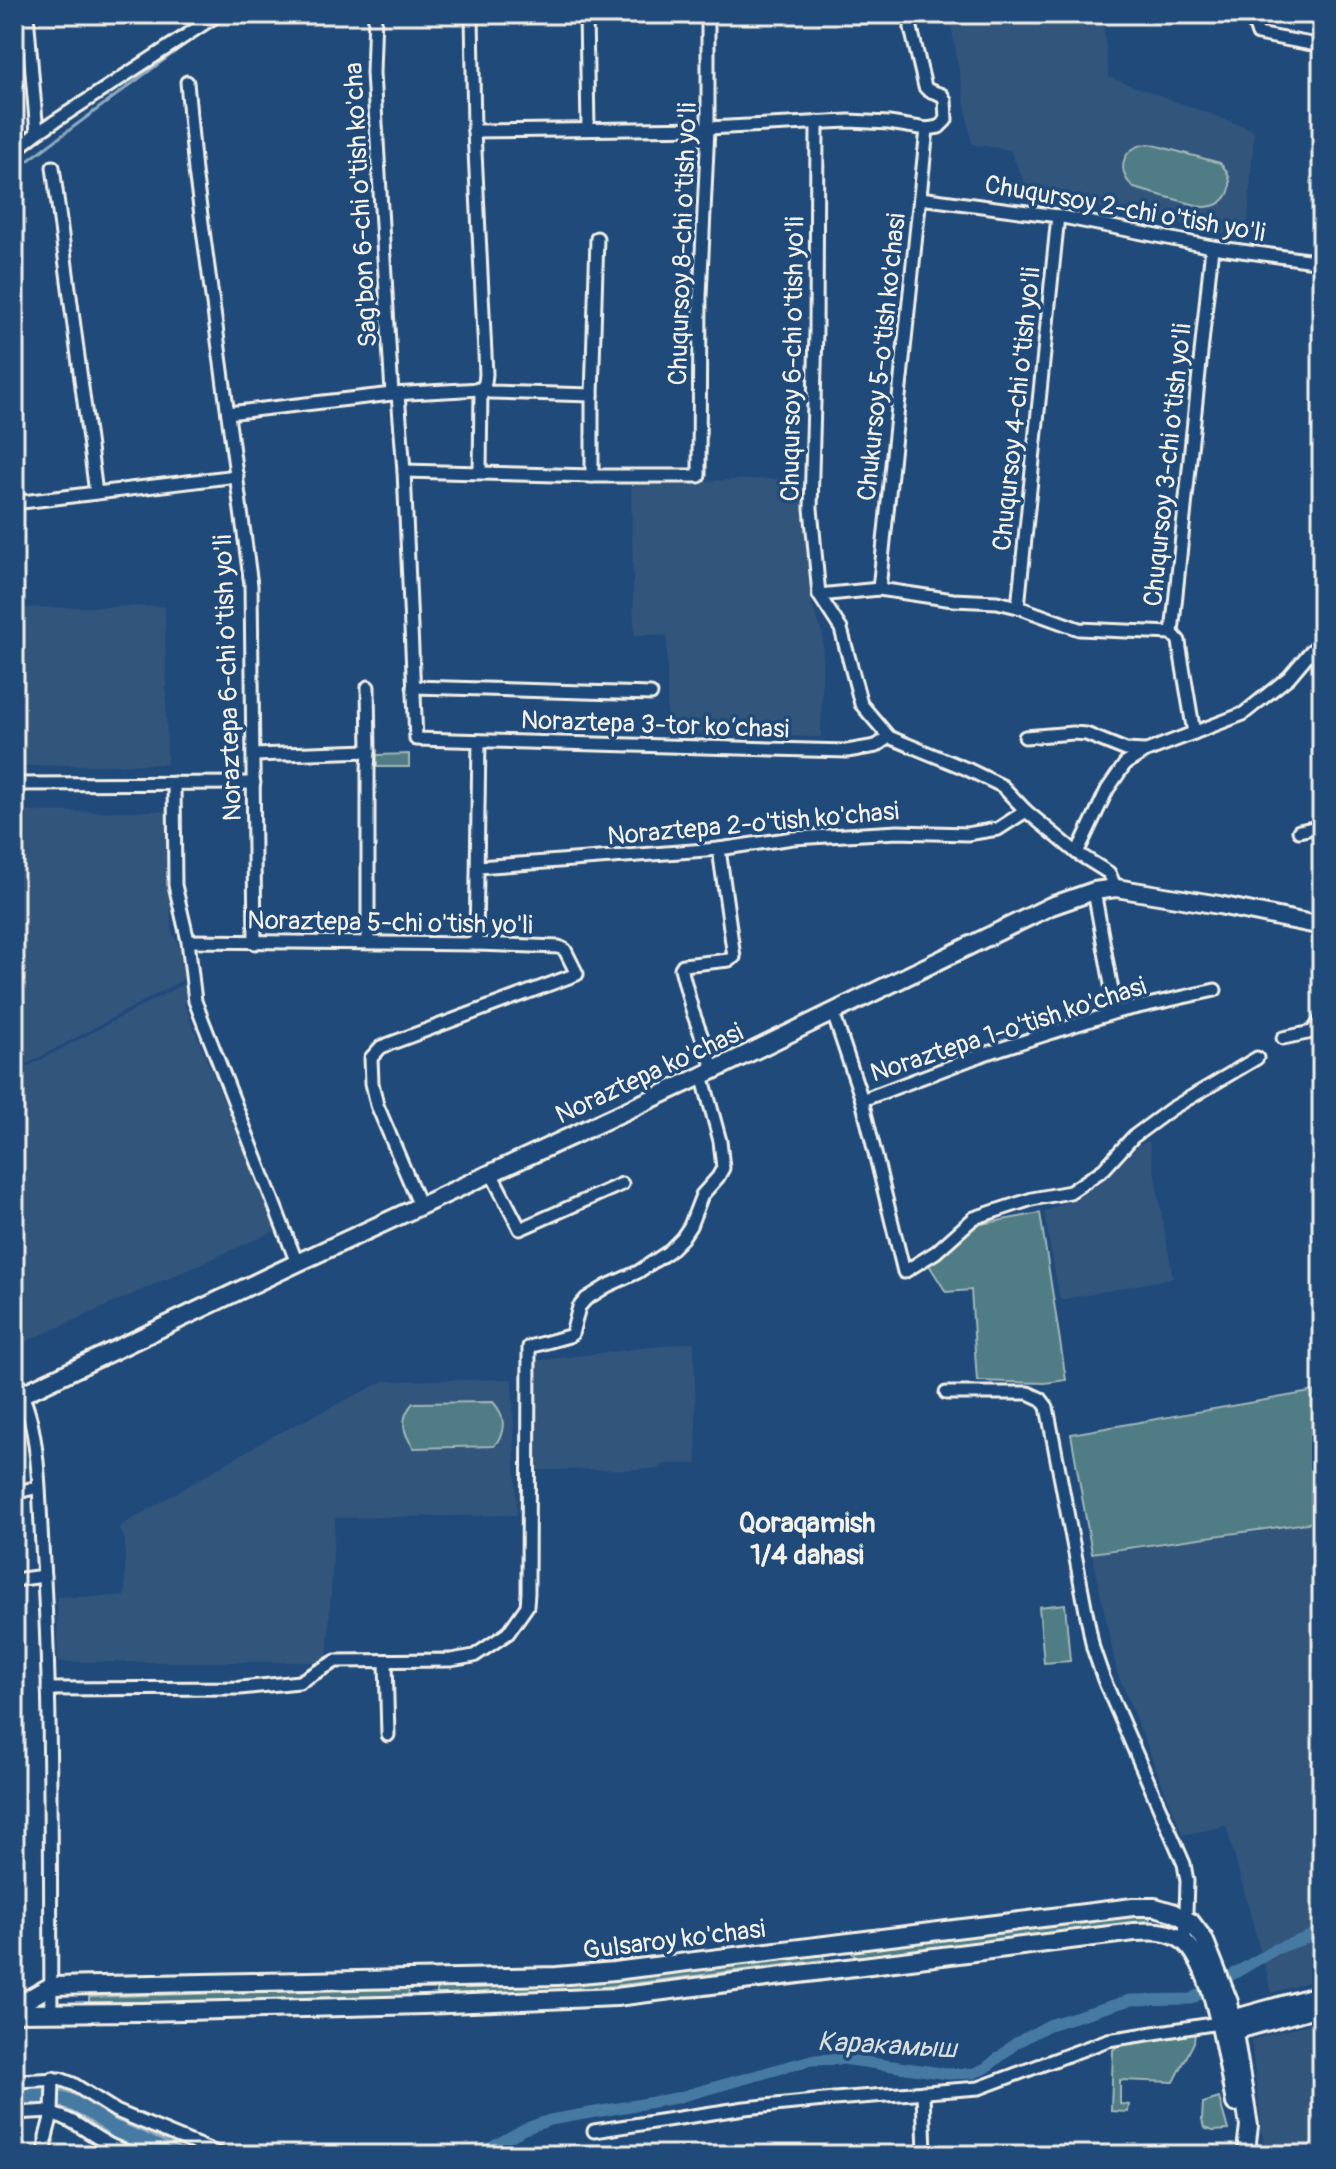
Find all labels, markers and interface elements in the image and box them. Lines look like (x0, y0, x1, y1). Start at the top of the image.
street label: Sag'bon 6-chi o'tish ko'cha (338, 62, 384, 348)
street label: Chuqursoy 8-chi o'tish yo'li (662, 102, 704, 386)
street label: Chuqursoy 2-chi o'tish yo'li (982, 169, 1268, 249)
street label: Chukursoy 5-o'tish ko'chasi (851, 212, 913, 503)
street label: Chuqursoy 6-chi o'tish yo'li (775, 216, 811, 502)
street label: Chuqursoy 4-chi o'tish yo'li (986, 266, 1048, 552)
street label: Chuqursoy 3-chi o'tish yo'li (1137, 322, 1199, 608)
street label: Noraztepa 6-chi o'tish yo'li (207, 534, 249, 822)
street label: Noraztepa 3-tor ko‘chasi (520, 704, 790, 746)
street label: Noraztepa 2-o'tish ko'chasi (606, 795, 900, 853)
street label: Noraztepa 5-chi o'tish yo'li (247, 905, 533, 941)
street label: Noraztepa 1-o'tish ko'chasi (866, 970, 1150, 1090)
street label: Noraztepa ko'chasi (550, 1016, 748, 1131)
district label: Qoraqamish 1/4 dahasi (739, 1506, 875, 1573)
street label: Gulsaroy ko'chasi (581, 1913, 767, 1967)
water label: Каракамыш (817, 2024, 959, 2067)

